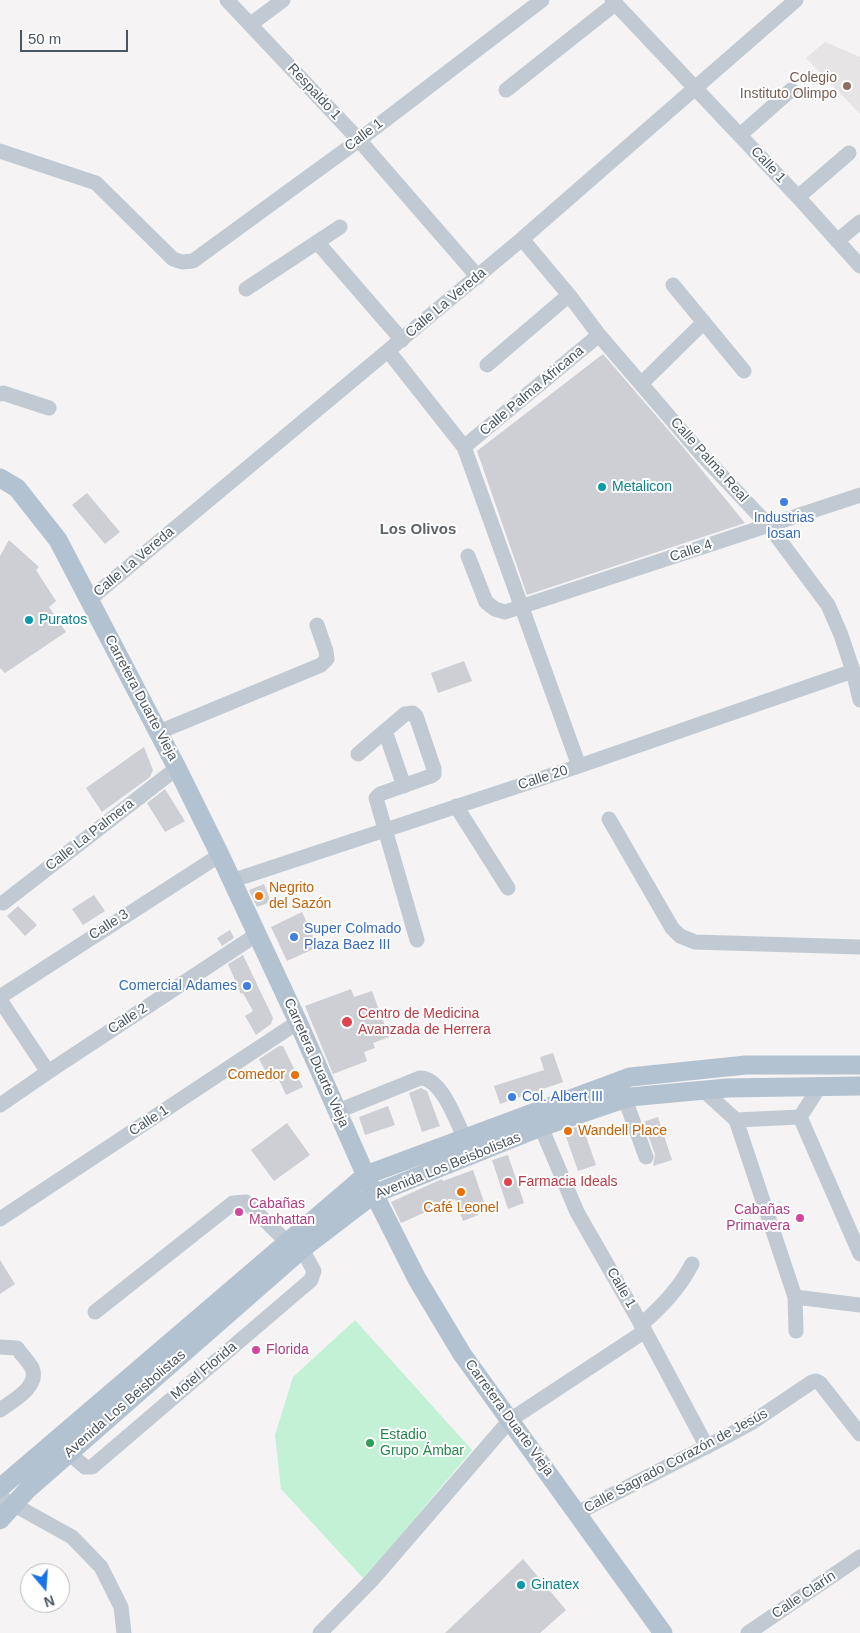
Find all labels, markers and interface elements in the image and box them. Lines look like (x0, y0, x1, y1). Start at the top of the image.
scale bar (22, 20, 130, 52)
text: 50 m (28, 30, 61, 47)
street label: Respaldo 1 (284, 60, 344, 124)
place label: Colegio Instituto Olimpo (740, 70, 837, 102)
marker: Colegio Instituto Olimpo (841, 80, 853, 92)
street label: Calle 1 (342, 115, 386, 155)
street label: Calle 1 (747, 143, 789, 187)
street label: Calle La Vereda (402, 265, 490, 341)
street label: Calle Palma Africana (477, 343, 587, 439)
street label: Calle Palma Real (667, 414, 751, 506)
place label: Metalicon (612, 479, 672, 495)
marker: Metalicon (596, 481, 608, 493)
marker: Industrias losan (778, 496, 790, 508)
place label: Industrias losan (754, 510, 814, 542)
district label: Los Olivos (380, 521, 456, 539)
street label: Calle La Vereda (90, 524, 178, 600)
street label: Calle 4 (668, 536, 714, 566)
place label: Puratos (39, 612, 87, 628)
marker: Puratos (23, 614, 35, 626)
street label: Carretera Duarte Vieja (101, 632, 181, 764)
street label: Calle 20 (516, 762, 570, 794)
street label: Calle La Palmera (43, 795, 137, 875)
place label: Negrito del Sazón (269, 880, 331, 912)
marker: Negrito del Sazón (253, 890, 265, 902)
street label: Calle 3 (86, 906, 132, 944)
place label: Super Colmado Plaza Baez III (304, 921, 401, 954)
marker: Super Colmado Plaza Baez III (288, 931, 300, 943)
place label: Comercial Adames (119, 978, 237, 994)
marker: Comercial Adames (241, 980, 253, 992)
street label: Carretera Duarte Vieja (280, 996, 352, 1130)
street label: Calle 2 (105, 1000, 151, 1038)
place label: Centro de Medicina Avanzada de Herrera (358, 1006, 491, 1038)
marker: Centro de Medicina Avanzada de Herrera (340, 1015, 354, 1029)
place label: Comedor (227, 1067, 285, 1083)
marker: Comedor (289, 1069, 301, 1081)
place label: Col. Albert III (522, 1089, 603, 1105)
marker: Col. Albert III (506, 1091, 518, 1103)
street label: Calle 1 (126, 1102, 172, 1140)
place label: Wandell Place (578, 1123, 667, 1139)
marker: Wandell Place (562, 1125, 574, 1137)
street label: Avenida Los Beisbolistas (373, 1129, 523, 1203)
place label: Farmacia Ideals (518, 1174, 618, 1190)
marker: Farmacia Ideals (502, 1176, 514, 1188)
marker: Café Leonel (455, 1186, 467, 1198)
place label: Cabañas Manhattan (249, 1196, 315, 1228)
place label: Café Leonel (423, 1200, 499, 1216)
place label: Cabañas Primavera (726, 1202, 790, 1234)
marker: Cabañas Manhattan (233, 1206, 245, 1218)
marker: Cabañas Primavera (794, 1212, 806, 1224)
street label: Calle 1 (603, 1265, 639, 1311)
street label: Motel Florida (168, 1339, 240, 1403)
place label: Florida (266, 1342, 309, 1358)
marker: Florida (250, 1344, 262, 1356)
street label: Avenida Los Beisbolistas (61, 1347, 189, 1461)
street label: Carretera Duarte Vieja (461, 1357, 557, 1479)
street label: Calle Sagrado Corazón de Jesús (581, 1405, 771, 1517)
place label: Estadio Grupo Ámbar (380, 1427, 464, 1460)
marker: Estadio Grupo Ámbar (364, 1437, 376, 1449)
north arrow (20, 1563, 70, 1613)
street label: Calle Clarín (769, 1568, 839, 1622)
place label: Ginatex (531, 1577, 579, 1593)
marker: Ginatex (515, 1579, 527, 1591)
text: N (42, 1592, 57, 1610)

